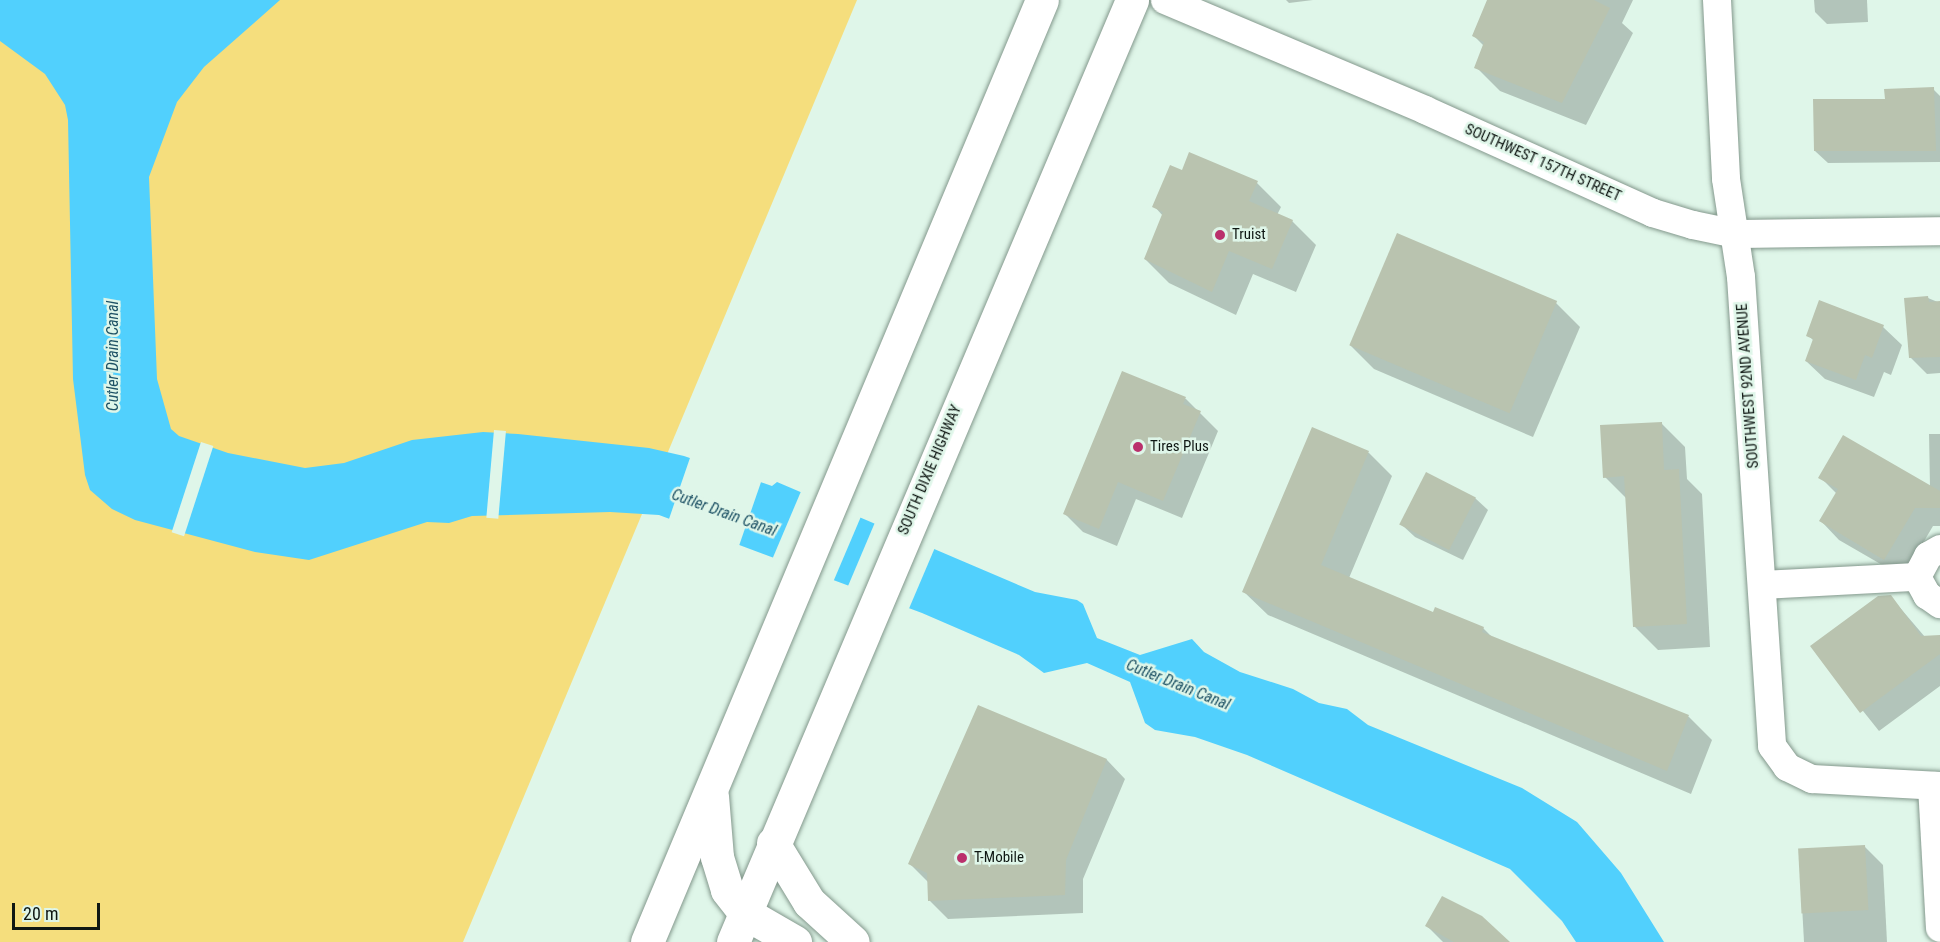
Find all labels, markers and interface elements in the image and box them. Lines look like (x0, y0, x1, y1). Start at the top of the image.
street label: SOUTHWEST 157TH STREET (1462, 120, 1624, 206)
place label: Truist (1232, 226, 1266, 244)
marker: Truist (1213, 228, 1227, 242)
water label: Cutler Drain Canal (103, 301, 123, 411)
street label: SOUTHWEST 92ND AVENUE (1733, 303, 1763, 469)
street label: SOUTH DIXIE HIGHWAY (895, 402, 965, 538)
place label: Tires Plus (1150, 438, 1209, 456)
marker: Tires Plus (1131, 440, 1145, 454)
water label: Cutler Drain Canal (669, 485, 779, 541)
water label: Cutler Drain Canal (1123, 655, 1233, 715)
place label: T-Mobile (974, 849, 1024, 867)
marker: T-Mobile (955, 851, 969, 865)
scale bar (15, 891, 104, 929)
text: 20 m (23, 903, 58, 924)

